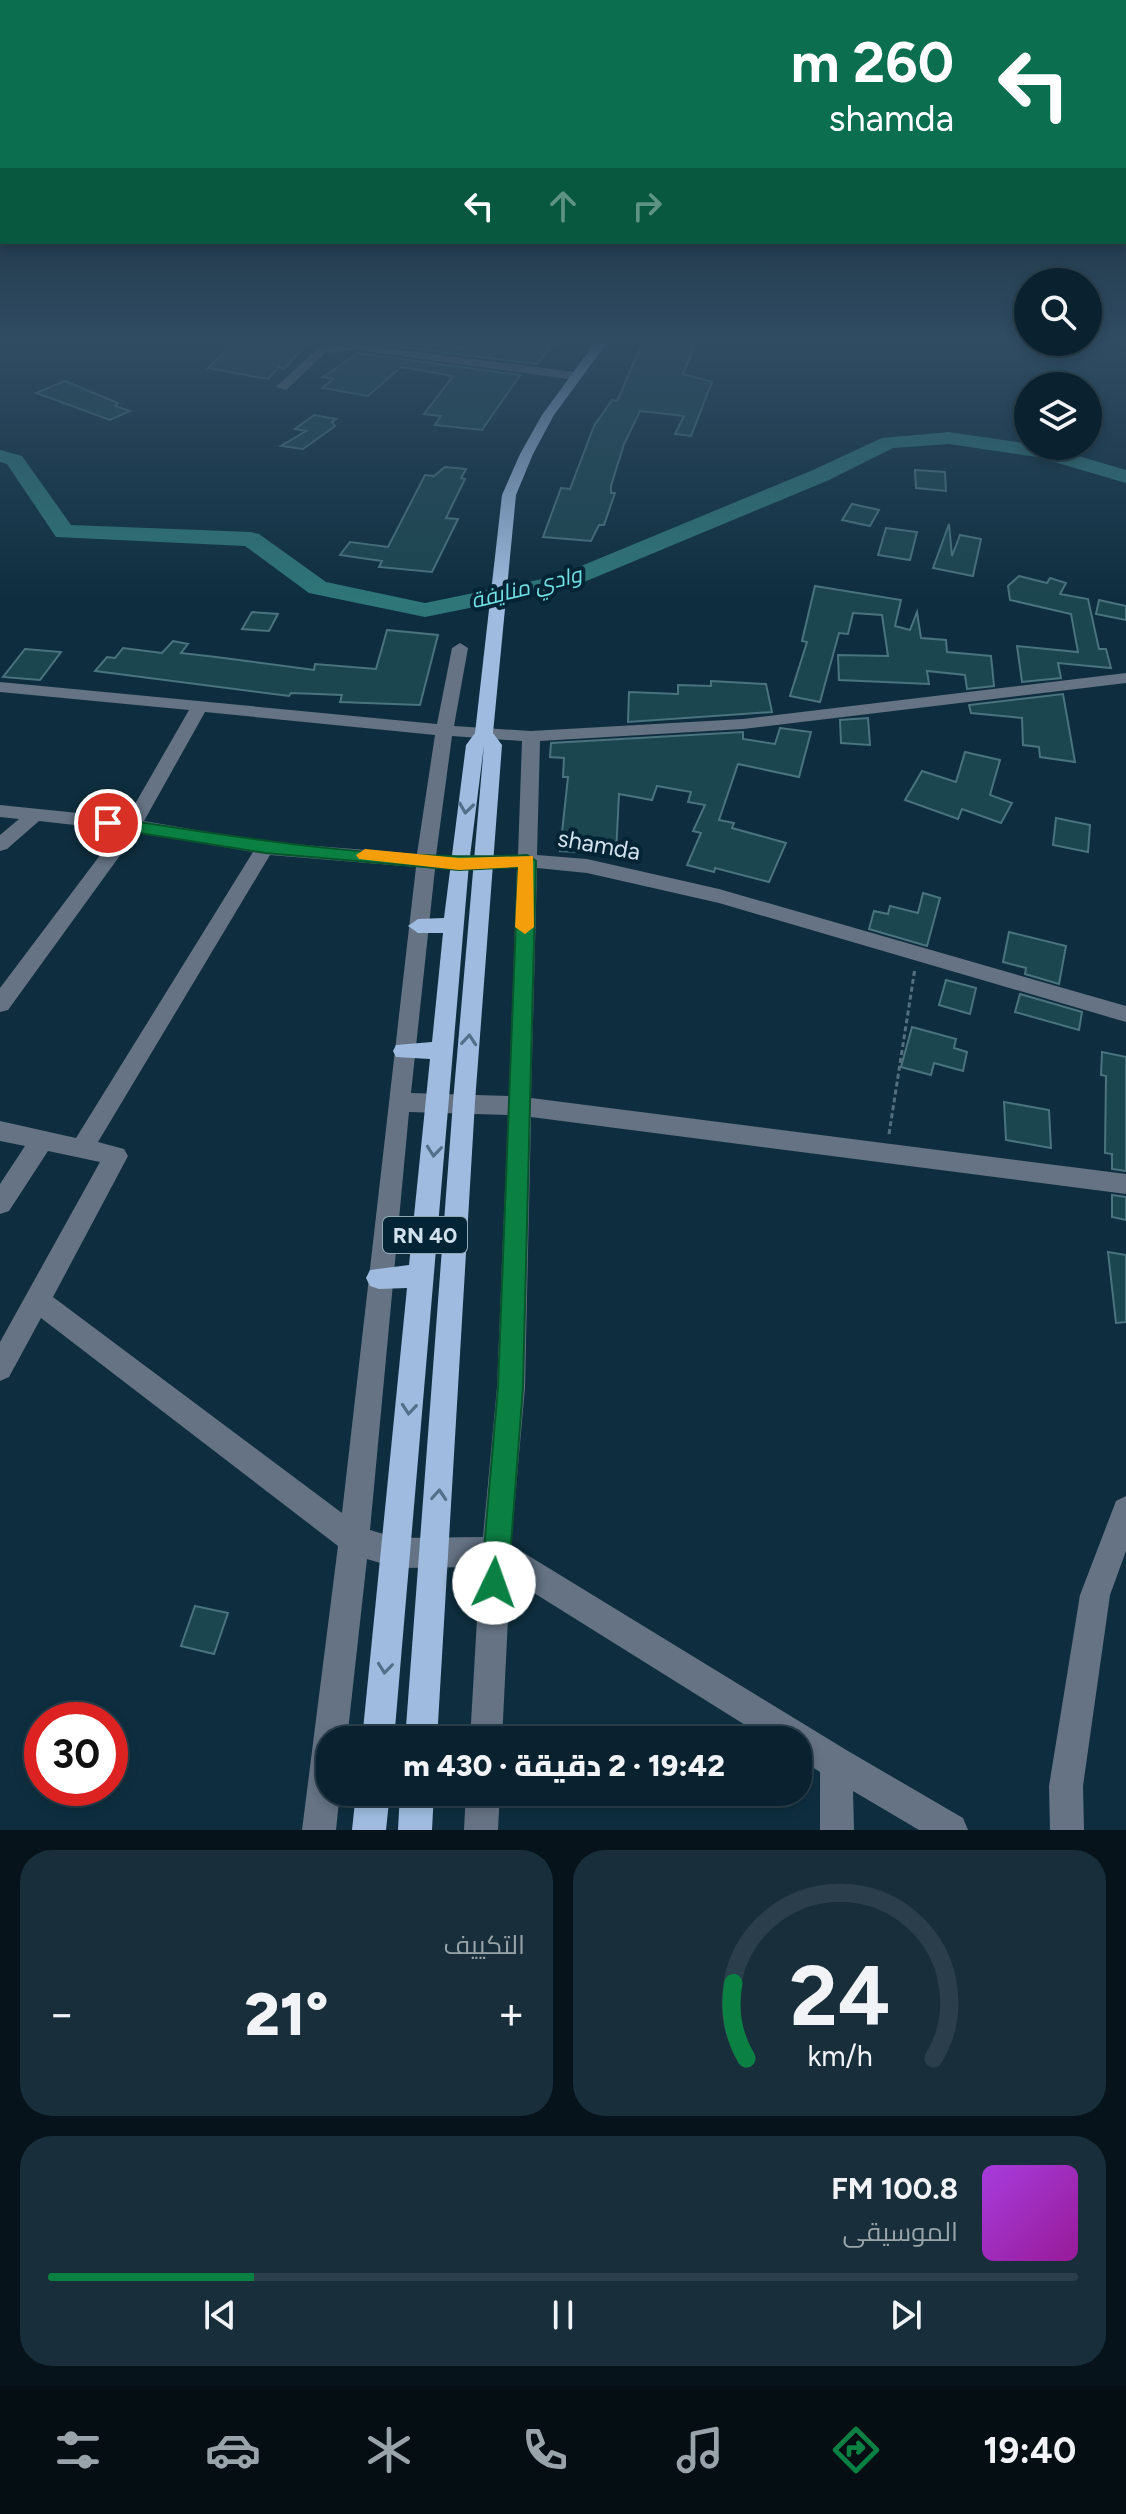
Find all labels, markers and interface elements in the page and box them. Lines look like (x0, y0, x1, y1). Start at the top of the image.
text: 260 m (791, 29, 954, 96)
icon: left (982, 32, 1086, 136)
text: shamda (829, 97, 954, 140)
icon: left (457, 184, 501, 228)
icon: ahead (541, 184, 585, 228)
icon: right (625, 184, 669, 228)
map controls (1014, 268, 1102, 460)
button: search (1014, 268, 1102, 356)
button: layers (1014, 372, 1102, 460)
water label: وادي منايفة (468, 560, 587, 618)
pin (74, 789, 142, 857)
icon: arrive (86, 801, 130, 845)
one-way arrow (458, 801, 475, 815)
street label: shamda (555, 823, 643, 866)
one-way arrow (460, 1033, 477, 1046)
one-way arrow (425, 1145, 442, 1158)
road number: RN 40 (383, 1217, 467, 1253)
one-way arrow (401, 1403, 418, 1416)
one-way arrow (430, 1488, 447, 1501)
position arrow (452, 1541, 536, 1625)
one-way arrow (377, 1662, 394, 1675)
speed limit sign: 30 (24, 1702, 128, 1806)
text: 19:42 · 2 دقيقة · 430 m (403, 1747, 725, 1784)
text: التكييف (443, 1929, 525, 1961)
text: 24 (789, 1946, 890, 2046)
text: 21° (245, 1978, 328, 2050)
text: − (48, 1987, 75, 2040)
text: + (498, 1987, 525, 2040)
text: km/h (807, 2039, 872, 2073)
text: 100.8 FM (831, 2170, 958, 2207)
text: الموسيقى (843, 2216, 958, 2248)
icon: previous (198, 2293, 242, 2337)
icon: pause (541, 2293, 585, 2337)
icon: next (884, 2293, 928, 2337)
icon: filters (50, 2422, 106, 2478)
icon: car (205, 2422, 261, 2478)
icon: climate (361, 2422, 417, 2478)
icon: phone (517, 2422, 573, 2478)
icon: music (672, 2422, 728, 2478)
icon: directions (828, 2422, 884, 2478)
text: 19:40 (983, 2429, 1076, 2472)

